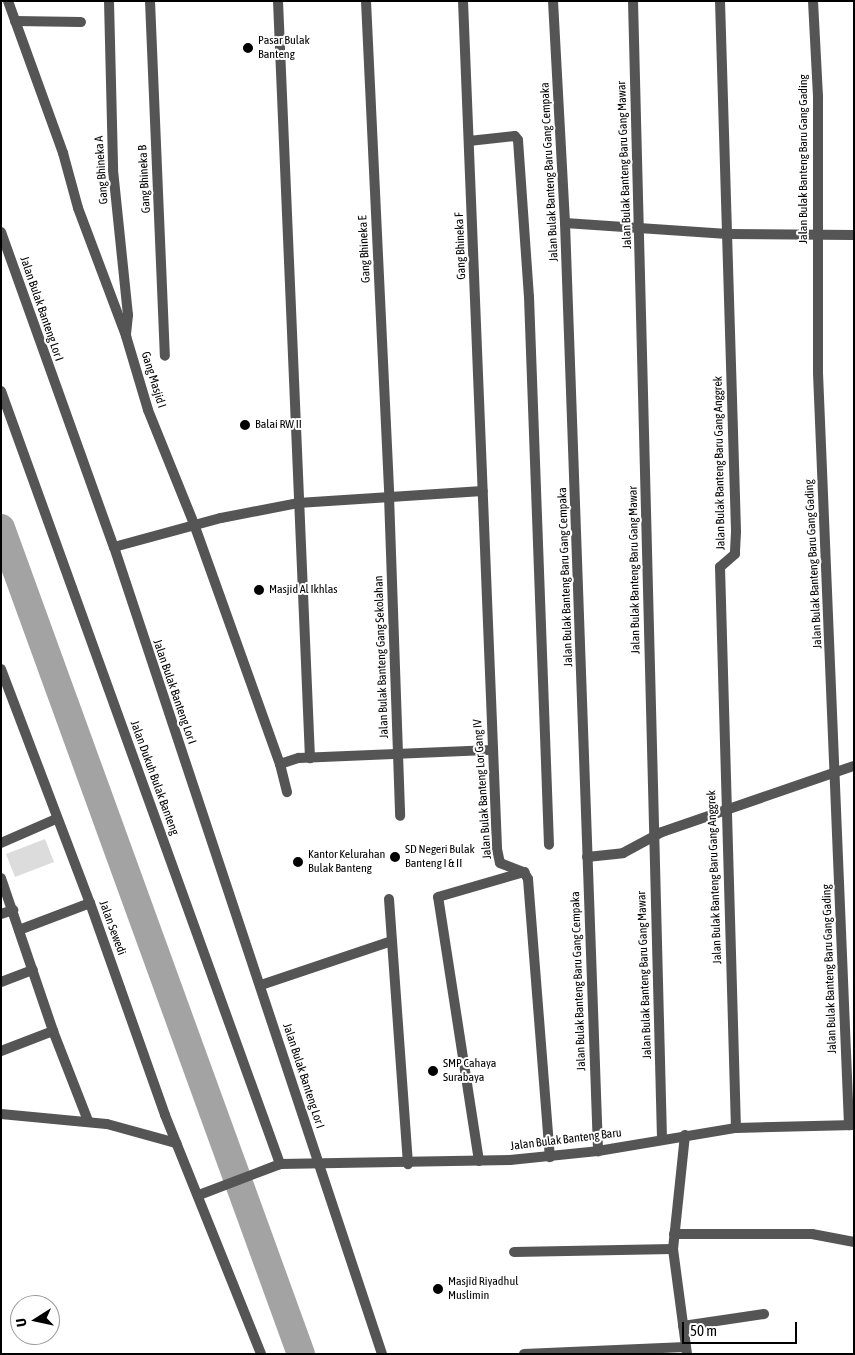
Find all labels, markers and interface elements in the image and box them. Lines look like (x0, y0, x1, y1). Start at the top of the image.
place label: Pasar Bulak Banteng (258, 34, 310, 62)
marker: Pasar Bulak Banteng (242, 42, 254, 54)
street label: Jalan Bulak Banteng Baru Gang Gading (797, 74, 811, 244)
street label: Jalan Bulak Banteng Baru Gang Mawar (615, 81, 635, 249)
street label: Jalan Bulak Banteng Baru Gang Cempaka (538, 82, 562, 262)
street label: Gang Bhineka A (92, 135, 112, 205)
street label: Gang Bhineka B (136, 145, 154, 213)
street label: Gang Bhineka F (453, 212, 469, 280)
street label: Gang Bhineka E (356, 215, 374, 283)
street label: Jalan Bulak Banteng Lor I (16, 255, 66, 363)
street label: Gang Masjid I (138, 350, 168, 410)
street label: Jalan Bulak Banteng Baru Gang Anggrek (711, 376, 729, 550)
place label: Balai RW II (255, 418, 302, 432)
marker: Balai RW II (239, 419, 251, 431)
street label: Jalan Bulak Banteng Baru Gang Gading (802, 479, 826, 649)
street label: Jalan Bulak Banteng Baru Gang Mawar (626, 486, 644, 654)
street label: Jalan Bulak Banteng Baru Gang Cempaka (556, 487, 576, 667)
street label: Jalan Bulak Banteng Gang Sekolahan (372, 575, 392, 739)
place label: Masjid Al Ikhlas (269, 583, 338, 597)
marker: Masjid Al Ikhlas (253, 584, 265, 596)
street label: Jalan Bulak Banteng Lor I (149, 638, 199, 746)
street label: Jalan Dukuh Bulak Banteng (127, 719, 181, 837)
street label: Jalan Bulak Banteng Lor Gang IV (471, 719, 495, 859)
street label: Jalan Bulak Banteng Baru Gang Anggrek (705, 790, 725, 964)
place label: SD Negeri Bulak Banteng I & II (405, 843, 475, 871)
place label: Kantor Kelurahan Bulak Banteng (308, 848, 385, 876)
marker: SD Negeri Bulak Banteng I & II (389, 851, 401, 863)
marker: Kantor Kelurahan Bulak Banteng (292, 856, 304, 868)
street label: Jalan Bulak Banteng Baru Gang Gading (820, 884, 840, 1054)
street label: Jalan Bulak Banteng Baru Gang Cempaka (569, 891, 589, 1071)
street label: Jalan Bulak Banteng Baru Gang Mawar (635, 891, 655, 1059)
street label: Jalan Sewedi (96, 899, 128, 957)
street label: Jalan Bulak Banteng Lor I (279, 1022, 327, 1130)
place label: SMP Cahaya Surabaya (443, 1057, 496, 1085)
marker: SMP Cahaya Surabaya (427, 1065, 439, 1077)
street label: Jalan Bulak Banteng Baru (510, 1126, 622, 1154)
place label: Masjid Riyadhul Muslimin (448, 1275, 518, 1303)
marker: Masjid Riyadhul Muslimin (432, 1283, 444, 1295)
north arrow (10, 1295, 60, 1345)
scale bar (685, 1312, 800, 1344)
text: U (13, 1317, 30, 1328)
text: 50 m (690, 1322, 717, 1339)

